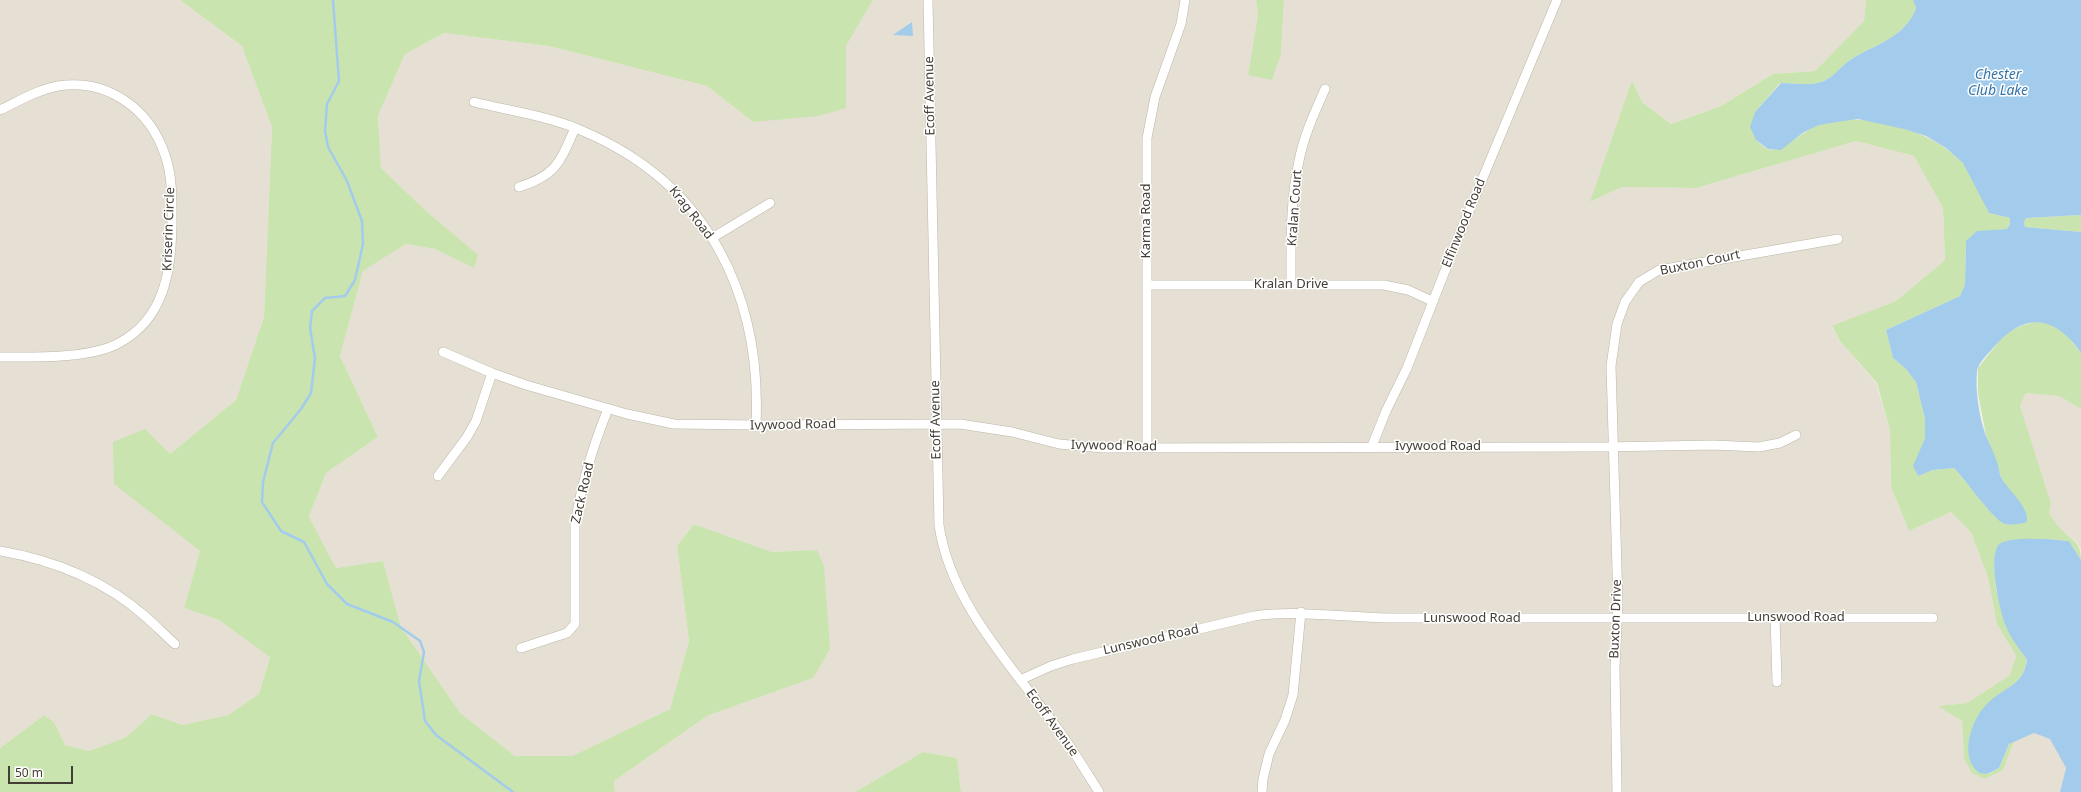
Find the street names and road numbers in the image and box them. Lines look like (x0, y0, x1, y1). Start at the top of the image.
street label: Ecoff Avenue (922, 56, 938, 136)
street label: Kralan Court (1285, 169, 1305, 247)
street label: Elfinwood Road (1439, 176, 1489, 270)
street label: Krag Road (665, 183, 717, 243)
street label: Karma Road (1138, 184, 1154, 258)
street label: Kriserin Circle (160, 187, 178, 271)
street label: Buxton Court (1659, 247, 1741, 279)
street label: Kralan Drive (1254, 276, 1328, 292)
street label: Ecoff Avenue (928, 380, 944, 460)
street label: Ivywood Road (750, 416, 836, 434)
street label: Ivywood Road (1071, 437, 1157, 455)
street label: Ivywood Road (1395, 438, 1481, 454)
street label: Zack Road (568, 461, 598, 525)
street label: Buxton Drive (1607, 579, 1625, 659)
street label: Lunswood Road (1747, 609, 1845, 625)
street label: Lunswood Road (1423, 610, 1521, 626)
street label: Lunswood Road (1102, 621, 1200, 659)
street label: Ecoff Avenue (1022, 686, 1082, 760)

